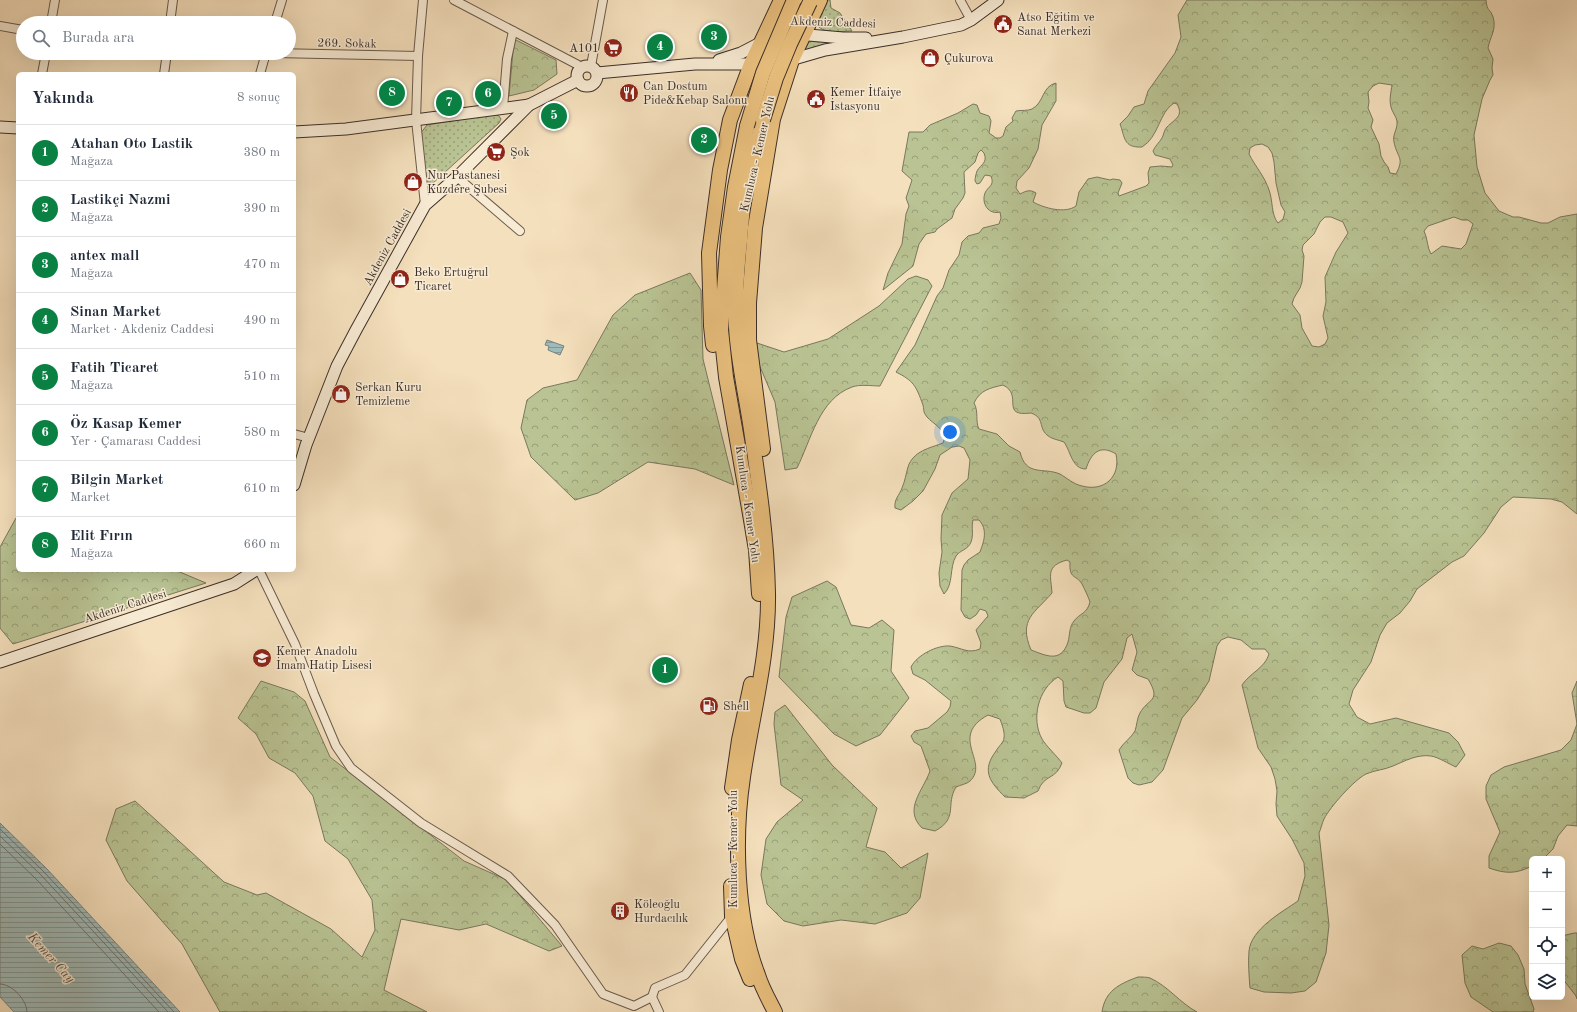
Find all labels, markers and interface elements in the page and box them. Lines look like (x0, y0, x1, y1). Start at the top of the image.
place label: Atso Eğitim ve Sanat Merkezi (1017, 12, 1095, 38)
public building icon: Atso Eğitim ve Sanat Merkezi (992, 13, 1014, 35)
search box (16, 16, 296, 60)
street label: Akdeniz Caddesi (790, 16, 876, 30)
pin: 3 (701, 22, 727, 52)
icon: search (30, 27, 52, 49)
text: Burada ara (62, 31, 134, 46)
pin: 4 (647, 32, 673, 62)
street label: 269. Sokak (317, 37, 377, 51)
supermarket icon: A101 (602, 37, 624, 59)
place label: A101 (569, 43, 599, 55)
shop icon: Çukurova (919, 47, 941, 69)
place label: Çukurova (944, 53, 993, 65)
pin: 8 (379, 78, 405, 108)
pin: 6 (475, 79, 501, 109)
place label: Can Dostum Pide&Kebap Salonu (643, 81, 748, 107)
restaurant icon: Can Dostum Pide&Kebap Salonu (618, 82, 640, 104)
place label: Kemer İtfaiye İstasyonu (830, 83, 902, 113)
pin: 7 (436, 88, 462, 118)
public building icon: Kemer İtfaiye İstasyonu (805, 88, 827, 110)
text: Yakında (32, 90, 94, 107)
text: 8 sonuç (237, 91, 280, 104)
street label: Kumluca - Kemer Yolu (739, 95, 777, 213)
pin: 5 (541, 101, 567, 131)
pin: 2 (691, 125, 717, 155)
text: Atahan Oto Lastik (70, 137, 193, 152)
supermarket icon: Şok (485, 141, 507, 163)
text: 1 (41, 146, 49, 159)
text: 380 m (243, 146, 280, 159)
place label: Şok (510, 147, 530, 159)
text: Mağaza (70, 155, 113, 168)
place label: Nur Pastanesi Kuzdere Şubesi (427, 170, 507, 196)
shop icon: Nur Pastanesi Kuzdere Şubesi (402, 171, 424, 193)
text: Lastikçi Nazmi (70, 193, 171, 208)
text: 2 (41, 202, 49, 215)
text: 390 m (243, 202, 280, 215)
street label: Akdeniz Caddesi (362, 207, 414, 288)
text: Mağaza (70, 211, 113, 224)
text: antex mall (70, 249, 139, 264)
text: 3 (41, 258, 49, 271)
text: 470 m (243, 258, 280, 271)
text: Mağaza (70, 267, 113, 280)
place label: Beko Ertuğrul Ticaret (414, 267, 488, 293)
shop icon: Beko Ertuğrul Ticaret (389, 268, 411, 290)
text: Sinan Market (70, 305, 161, 320)
text: 4 (41, 314, 49, 327)
text: 490 m (243, 314, 280, 327)
text: Market · Akdeniz Caddesi (70, 323, 214, 336)
text: Fatih Ticaret (70, 361, 159, 376)
text: 5 (41, 370, 49, 383)
text: 510 m (243, 370, 280, 383)
text: Mağaza (70, 379, 113, 392)
place label: Serkan Kuru Temizleme (355, 382, 422, 408)
shop icon: Serkan Kuru Temizleme (330, 383, 352, 405)
text: Öz Kasap Kemer (70, 417, 182, 432)
your location (940, 422, 960, 442)
text: 6 (41, 426, 49, 439)
text: 580 m (243, 426, 280, 439)
text: Yer · Çamarası Caddesi (70, 435, 201, 448)
street label: Kumluca - Kemer Yolu (733, 445, 761, 564)
text: Bilgin Market (70, 473, 163, 488)
text: 7 (41, 482, 49, 495)
text: 610 m (243, 482, 280, 495)
text: Market (70, 491, 110, 504)
text: Elit Fırın (70, 529, 133, 544)
text: 8 (41, 538, 49, 551)
text: 660 m (243, 538, 280, 551)
text: Mağaza (70, 547, 113, 560)
street label: Akdeniz Caddesi (83, 588, 168, 626)
place label: Kemer Anadolu İmam Hatip Lisesi (276, 646, 372, 672)
school or university icon: Kemer Anadolu İmam Hatip Lisesi (251, 647, 273, 669)
pin: 1 (652, 655, 678, 685)
fuel station icon: Shell (698, 695, 720, 717)
place label: Shell (723, 701, 749, 713)
street label: Kumluca - Kemer Yolu (728, 789, 740, 908)
map controls (1529, 856, 1565, 1000)
button: + (1529, 856, 1565, 892)
button: − (1529, 892, 1565, 928)
place label: Köleoğlu Hurdacılık (634, 899, 688, 925)
building icon: Köleoğlu Hurdacılık (609, 900, 631, 922)
button: locate (1529, 928, 1565, 964)
water label: Kemer Cay (24, 930, 77, 986)
button: layers (1529, 964, 1565, 1000)

